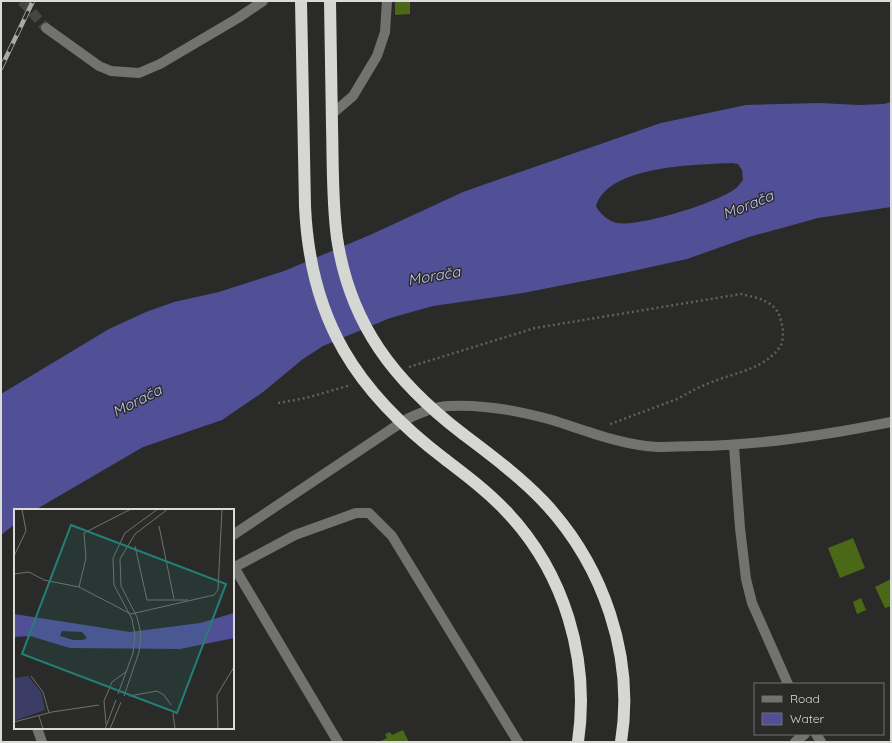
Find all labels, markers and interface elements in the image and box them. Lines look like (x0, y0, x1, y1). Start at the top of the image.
water label: Morača (720, 185, 777, 223)
water label: Morača (406, 261, 463, 289)
water label: Morača (109, 380, 166, 421)
inset map (14, 509, 234, 729)
legend (754, 683, 884, 735)
text: Road (790, 691, 820, 706)
text: Water (790, 711, 825, 726)

